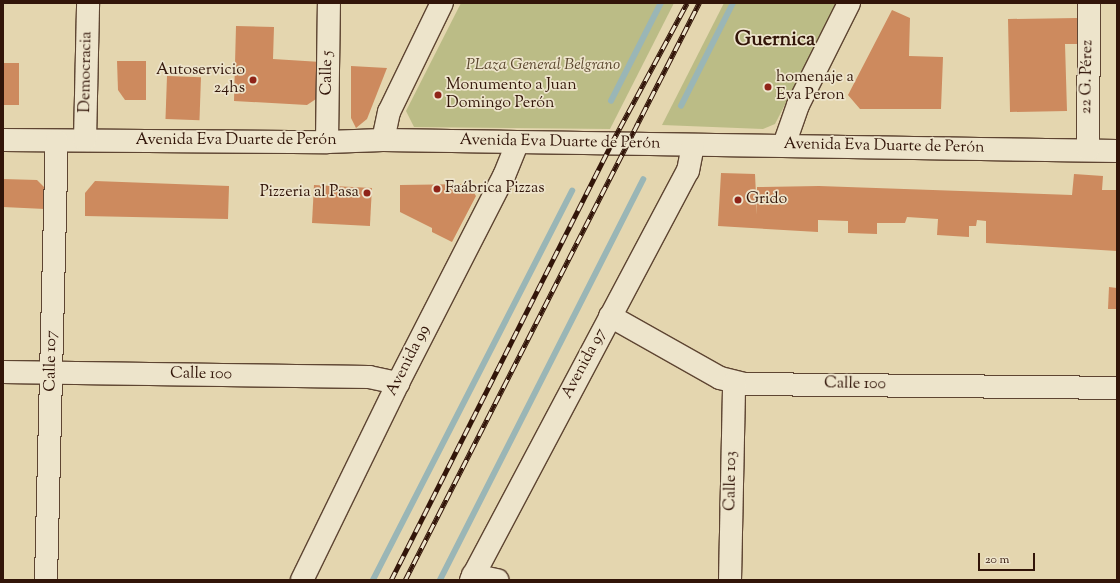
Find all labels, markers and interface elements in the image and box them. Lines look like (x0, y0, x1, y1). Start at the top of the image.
district label: Guernica (735, 28, 815, 52)
street label: Democracia (77, 31, 97, 113)
street label: 22 G. Pérez (1078, 40, 1098, 114)
street label: Calle 5 (318, 50, 338, 96)
park label: PLaza General Belgrano (466, 56, 620, 76)
place label: Autoservicio 24hs (156, 61, 245, 99)
place label: homenaje a Eva Peron (776, 68, 854, 106)
marker: Autoservicio 24hs (248, 75, 258, 85)
place label: Monumento a Juan Domingo Perón (446, 76, 577, 114)
marker: homenaje a Eva Peron (763, 82, 773, 92)
marker: Monumento a Juan Domingo Perón (433, 90, 443, 100)
street label: Avenida Eva Duarte de Perón (135, 131, 337, 151)
street label: Avenida Eva Duarte de Perón (459, 132, 661, 154)
street label: Avenida Eva Duarte de Perón (783, 136, 985, 158)
place label: Faábrica Pizzas (445, 179, 545, 199)
place label: Pizzeria al Pasa (260, 183, 359, 203)
marker: Faábrica Pizzas (432, 184, 442, 194)
marker: Pizzeria al Pasa (362, 188, 372, 198)
place label: Grido (746, 190, 787, 210)
marker: Grido (733, 195, 743, 205)
street label: Avenida 99 (383, 322, 435, 400)
street label: Avenida 97 (558, 325, 612, 403)
street label: Calle 107 (42, 330, 62, 392)
street label: Calle 100 (170, 365, 232, 385)
street label: Calle 100 (824, 375, 886, 395)
street label: Calle 103 (722, 451, 742, 511)
scale bar (980, 545, 1037, 571)
text: 20 m (985, 551, 1009, 569)

